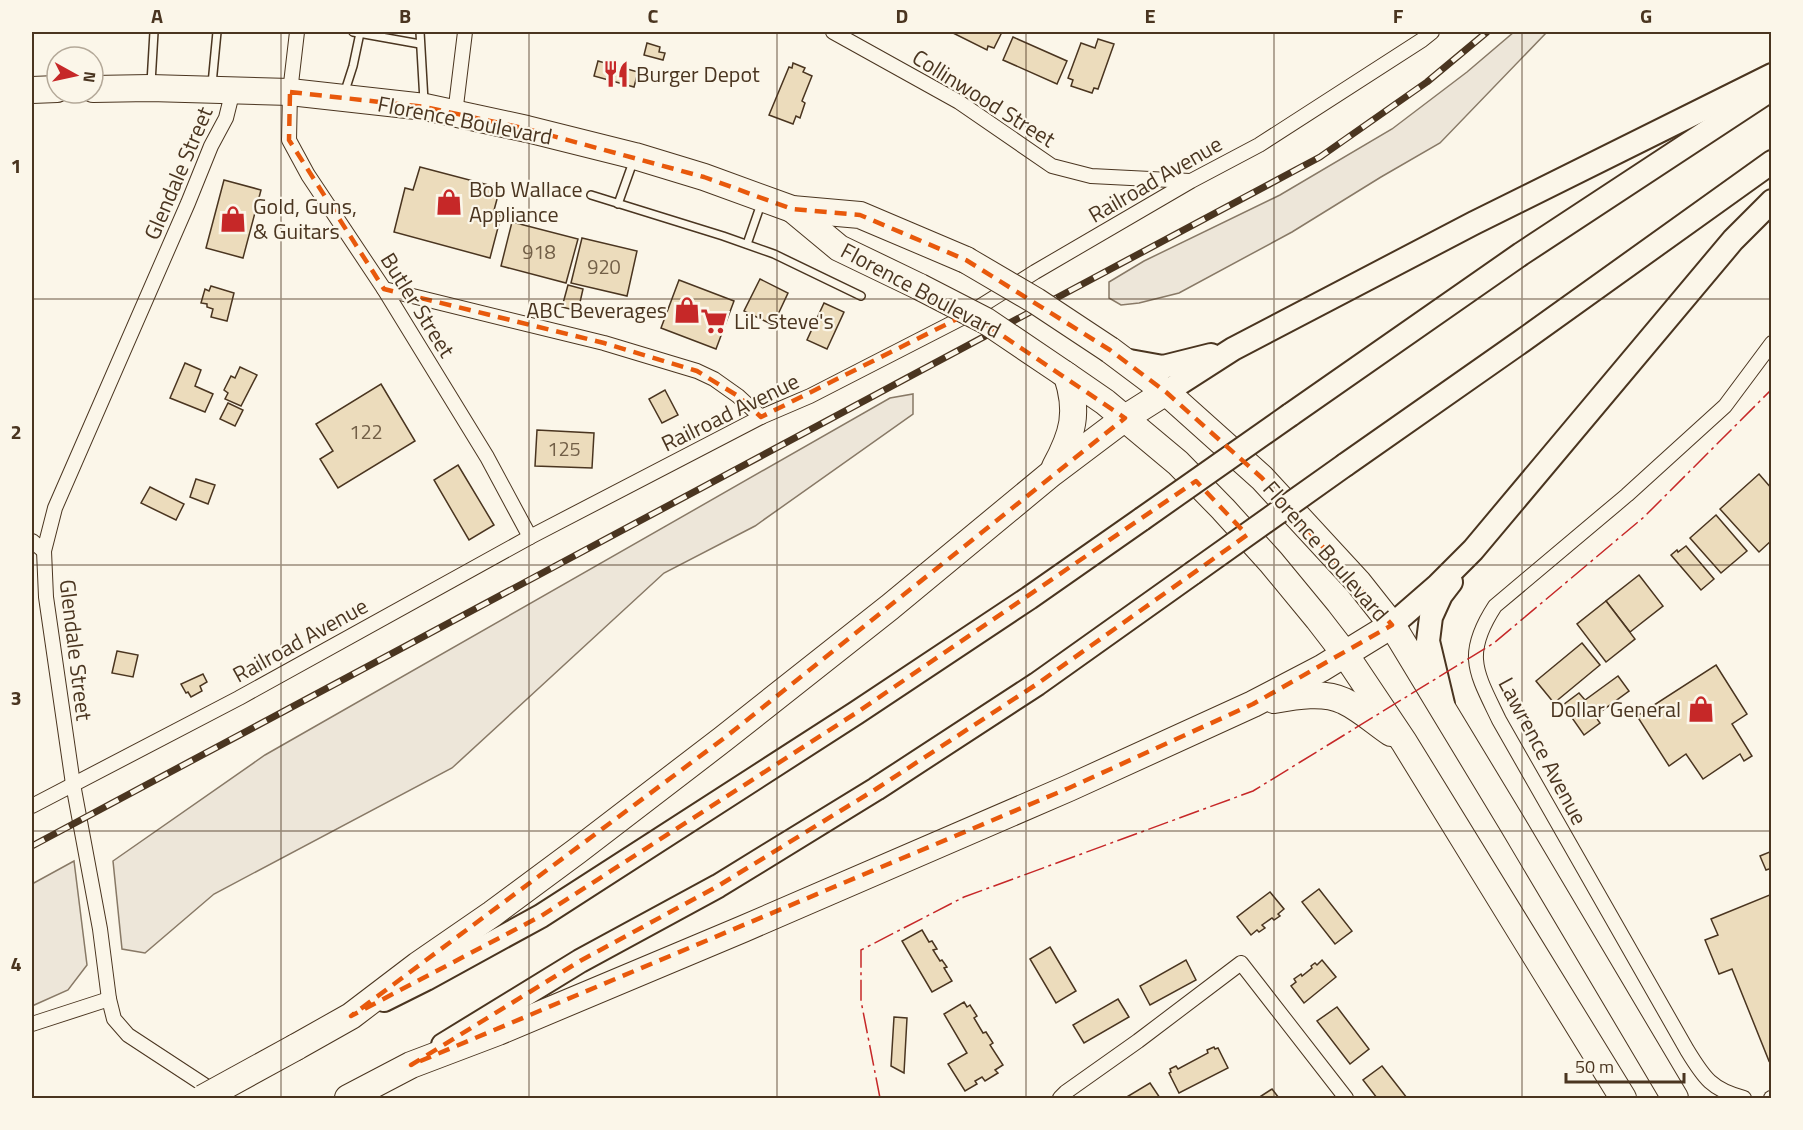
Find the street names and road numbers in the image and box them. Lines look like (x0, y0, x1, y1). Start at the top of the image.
street label: Collinwood Street (906, 40, 1062, 156)
street label: Florence Boulevard (375, 86, 555, 154)
street label: Glendale Street (135, 101, 221, 245)
street label: Railroad Avenue (1082, 127, 1228, 231)
street label: Florence Boulevard (835, 233, 1007, 347)
street label: Butler Street (372, 246, 464, 364)
street label: Railroad Avenue (655, 364, 805, 460)
street label: Florence Boulevard (1255, 473, 1397, 629)
street label: Glendale Street (50, 577, 102, 723)
street label: Railroad Avenue (226, 589, 374, 691)
street label: Lawrence Avenue (1490, 671, 1596, 831)

